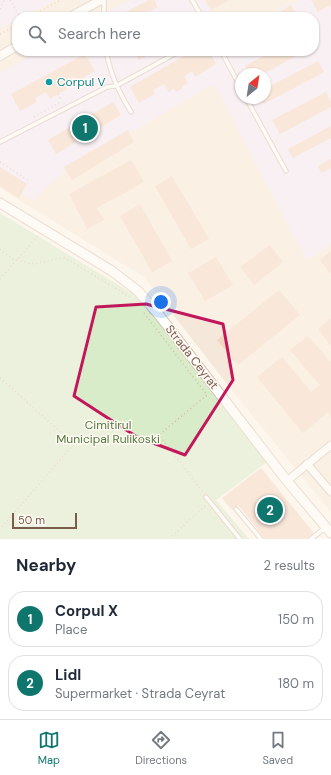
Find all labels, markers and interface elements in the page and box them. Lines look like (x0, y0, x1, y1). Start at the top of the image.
search box (12, 12, 319, 56)
icon: search (26, 23, 48, 45)
text: Search here (58, 24, 141, 44)
north arrow (235, 68, 271, 104)
place label: Corpul V (57, 74, 105, 90)
marker: Corpul V (44, 77, 54, 87)
pin: 1 (72, 113, 98, 143)
your location (151, 292, 171, 312)
street label: Strada Ceyrat (162, 322, 222, 393)
park label: Cimitirul Municipal Rulikoski (56, 417, 160, 447)
pin: 2 (257, 495, 283, 525)
scale bar (12, 511, 77, 530)
text: 50 m (18, 513, 45, 527)
text: Nearby (16, 554, 76, 576)
text: 2 results (264, 557, 315, 574)
text: Corpul X (55, 601, 118, 621)
text: 1 (28, 611, 32, 628)
text: 150 m (278, 611, 314, 628)
text: Place (55, 621, 87, 638)
text: Lidl (55, 665, 81, 685)
text: 2 (26, 675, 34, 692)
text: 180 m (278, 675, 314, 692)
text: Supermarket · Strada Ceyrat (55, 685, 225, 702)
tab: Map (38, 729, 60, 767)
tab: Directions (135, 729, 187, 767)
tab: Saved (262, 729, 293, 767)

